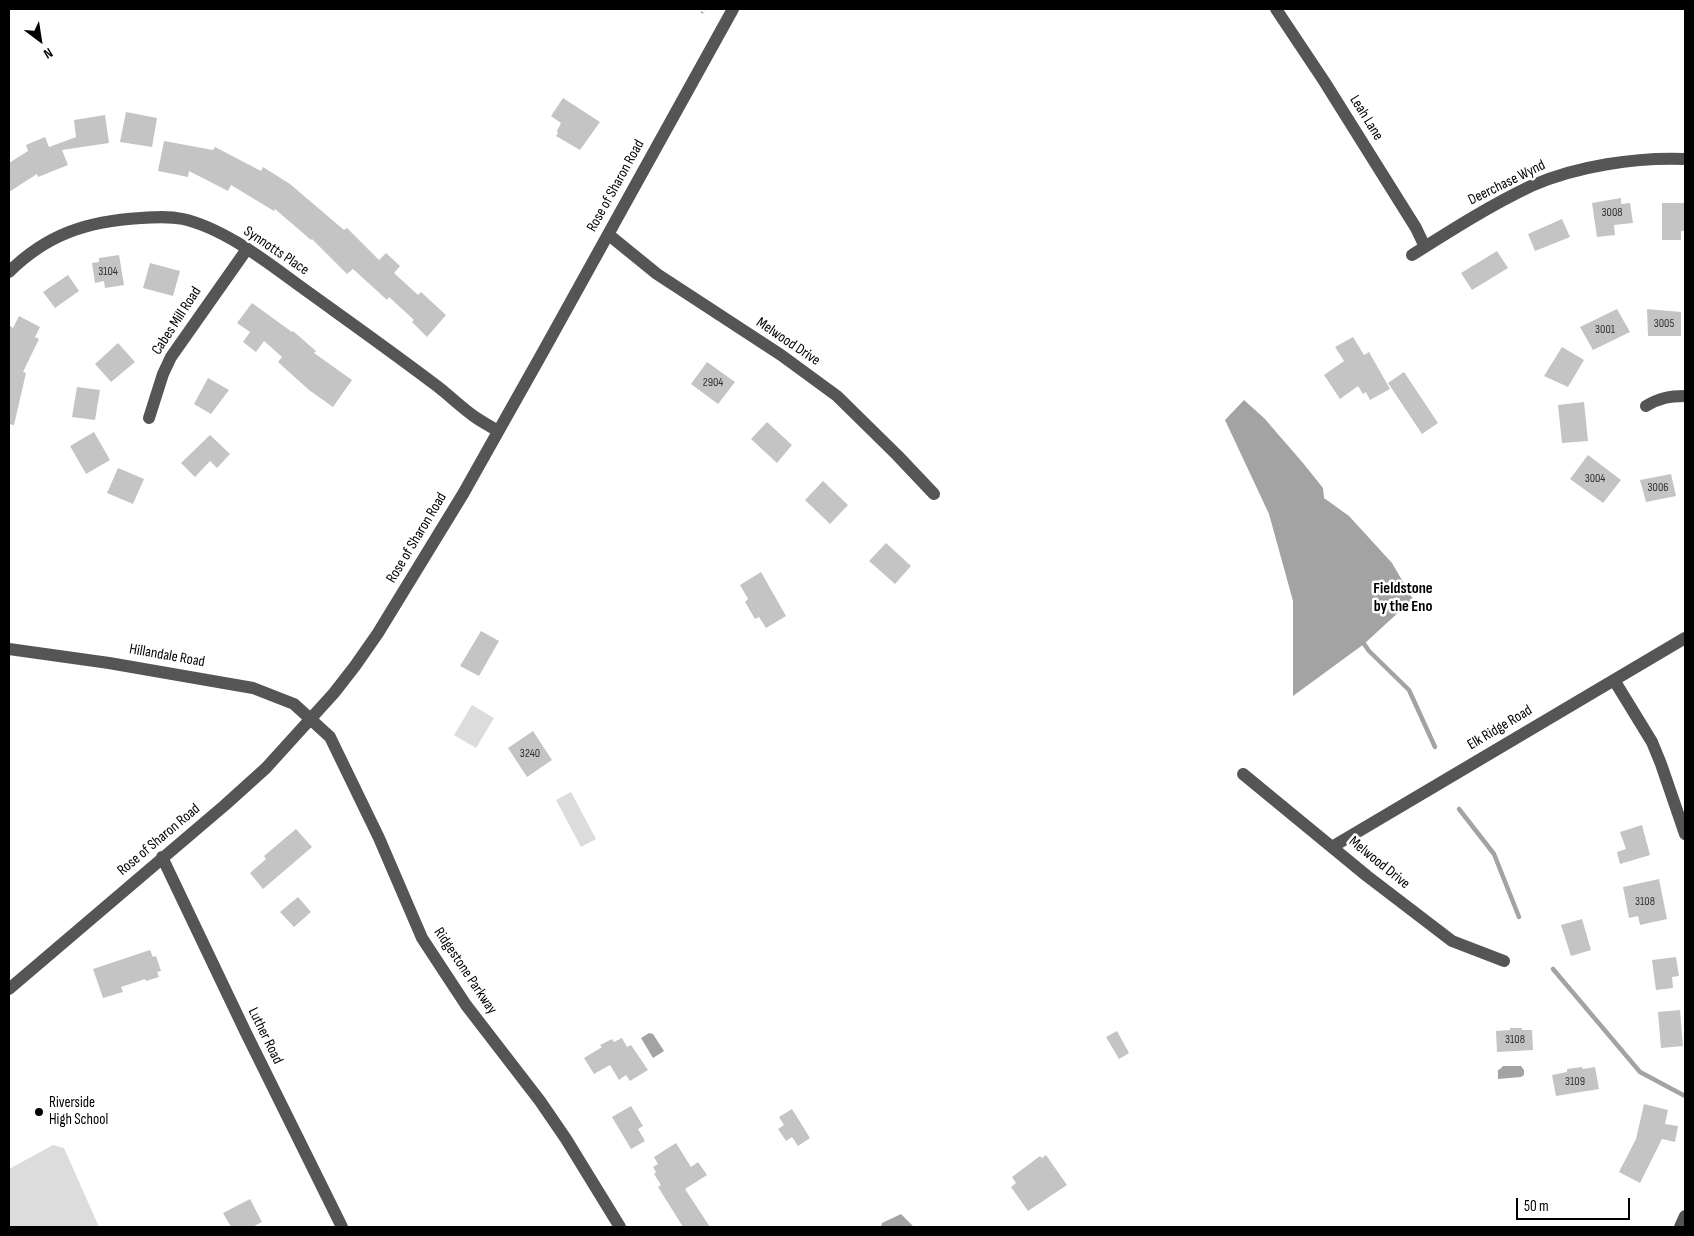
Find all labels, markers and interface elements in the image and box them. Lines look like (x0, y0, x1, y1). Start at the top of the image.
north arrow (15, 15, 65, 65)
text: N (40, 44, 56, 62)
street label: Leah Lane (1345, 92, 1387, 144)
street label: Rose of Sharon Road (583, 137, 649, 235)
street label: Deerchase Wynd (1465, 157, 1549, 209)
house number: 3008 (1602, 206, 1622, 220)
street label: Synnotts Place (240, 223, 312, 279)
house number: 3104 (98, 265, 118, 279)
street label: Cabes Mill Road (148, 284, 206, 358)
street label: Melwood Drive (753, 314, 823, 370)
house number: 3005 (1654, 317, 1674, 331)
house number: 3001 (1595, 323, 1615, 337)
house number: 2904 (703, 376, 723, 390)
house number: 3004 (1585, 472, 1605, 486)
house number: 3006 (1648, 481, 1668, 495)
street label: Rose of Sharon Road (383, 489, 451, 587)
district label: Fieldstone by the Eno (1373, 579, 1433, 617)
street label: Hillandale Road (128, 641, 206, 671)
street label: Elk Ridge Road (1464, 702, 1536, 754)
house number: 3240 (520, 747, 540, 761)
street label: Rose of Sharon Road (114, 800, 204, 880)
street label: Melwood Drive (1345, 833, 1413, 893)
house number: 3108 (1635, 895, 1655, 909)
street label: Ridgestone Parkway (429, 924, 501, 1018)
street label: Luther Road (244, 1005, 286, 1067)
house number: 3108 (1505, 1033, 1525, 1047)
house number: 3109 (1565, 1075, 1585, 1089)
place label: Riverside High School (49, 1094, 108, 1129)
marker: Riverside High School (33, 1106, 45, 1118)
scale bar (1519, 1188, 1633, 1220)
text: 50 m (1524, 1197, 1549, 1216)

